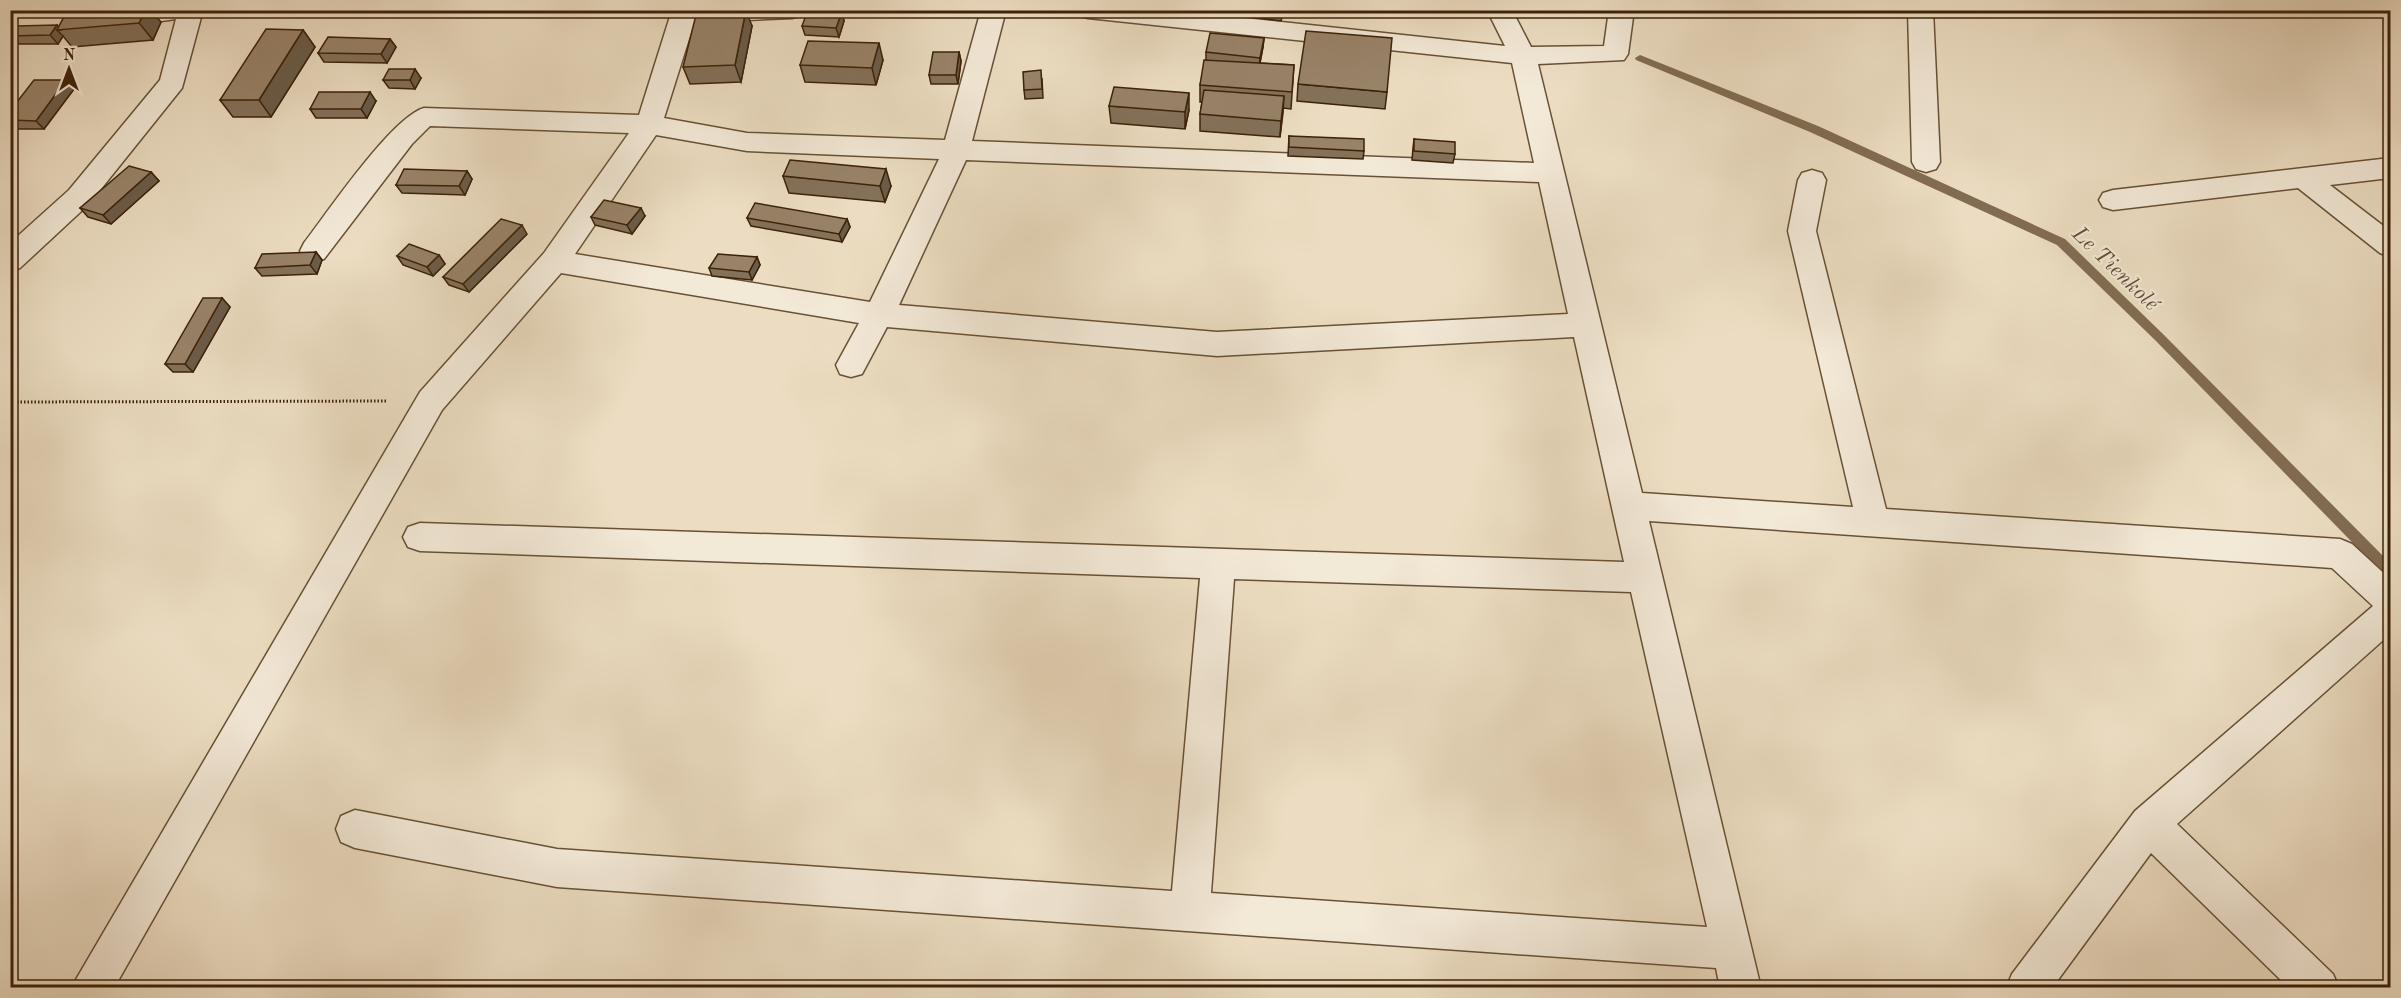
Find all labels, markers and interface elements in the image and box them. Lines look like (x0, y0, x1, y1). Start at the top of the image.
north arrow (39, 39, 99, 99)
text: N (63, 48, 76, 64)
water label: Le Tienkolé (2067, 222, 2164, 317)

